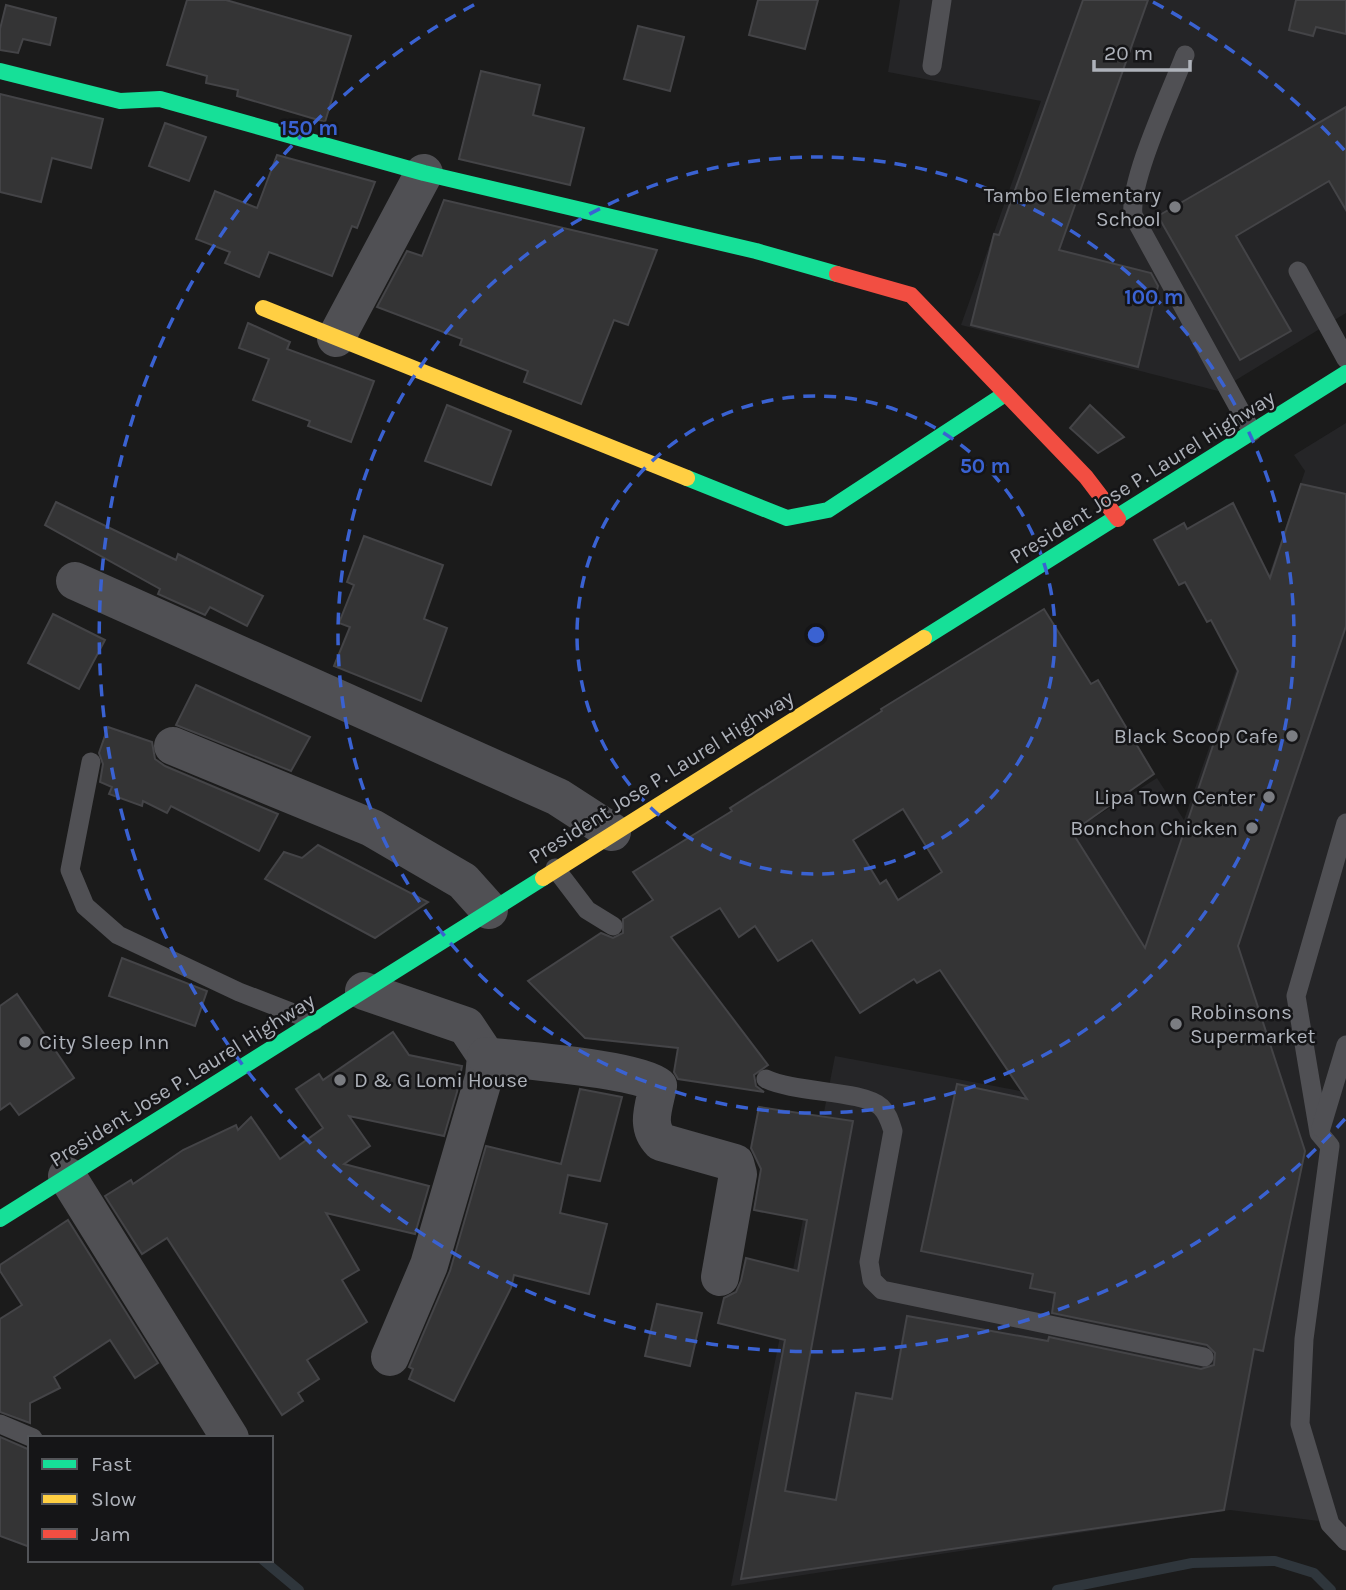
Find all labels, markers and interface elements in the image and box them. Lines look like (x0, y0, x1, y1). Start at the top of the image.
scale bar (1094, 28, 1190, 72)
text: 20 m (1104, 41, 1153, 65)
text: 150 m (280, 116, 338, 140)
place label: Tambo Elementary School (984, 183, 1161, 231)
marker: Tambo Elementary School (1167, 199, 1183, 215)
text: 100 m (1124, 285, 1184, 309)
street label: President Jose P. Laurel Highway (1005, 385, 1279, 569)
text: 50 m (960, 454, 1010, 478)
centre of rings (804, 623, 828, 647)
street label: President Jose P. Laurel Highway (524, 685, 798, 869)
place label: Black Scoop Cafe (1114, 724, 1278, 748)
marker: Black Scoop Cafe (1284, 728, 1300, 744)
place label: Lipa Town Center (1094, 785, 1255, 809)
marker: Lipa Town Center (1261, 789, 1277, 805)
place label: Bonchon Chicken (1070, 816, 1238, 840)
marker: Bonchon Chicken (1244, 820, 1260, 836)
street label: President Jose P. Laurel Highway (45, 988, 319, 1172)
place label: Robinsons Supermarket (1190, 1000, 1315, 1048)
marker: Robinsons Supermarket (1168, 1016, 1184, 1032)
place label: City Sleep Inn (39, 1030, 169, 1054)
marker: City Sleep Inn (17, 1034, 33, 1050)
place label: D & G Lomi House (354, 1068, 528, 1092)
marker: D & G Lomi House (332, 1072, 348, 1088)
legend (28, 1436, 273, 1562)
text: Fast (91, 1452, 132, 1476)
text: Slow (91, 1487, 136, 1511)
text: Jam (91, 1522, 131, 1546)

